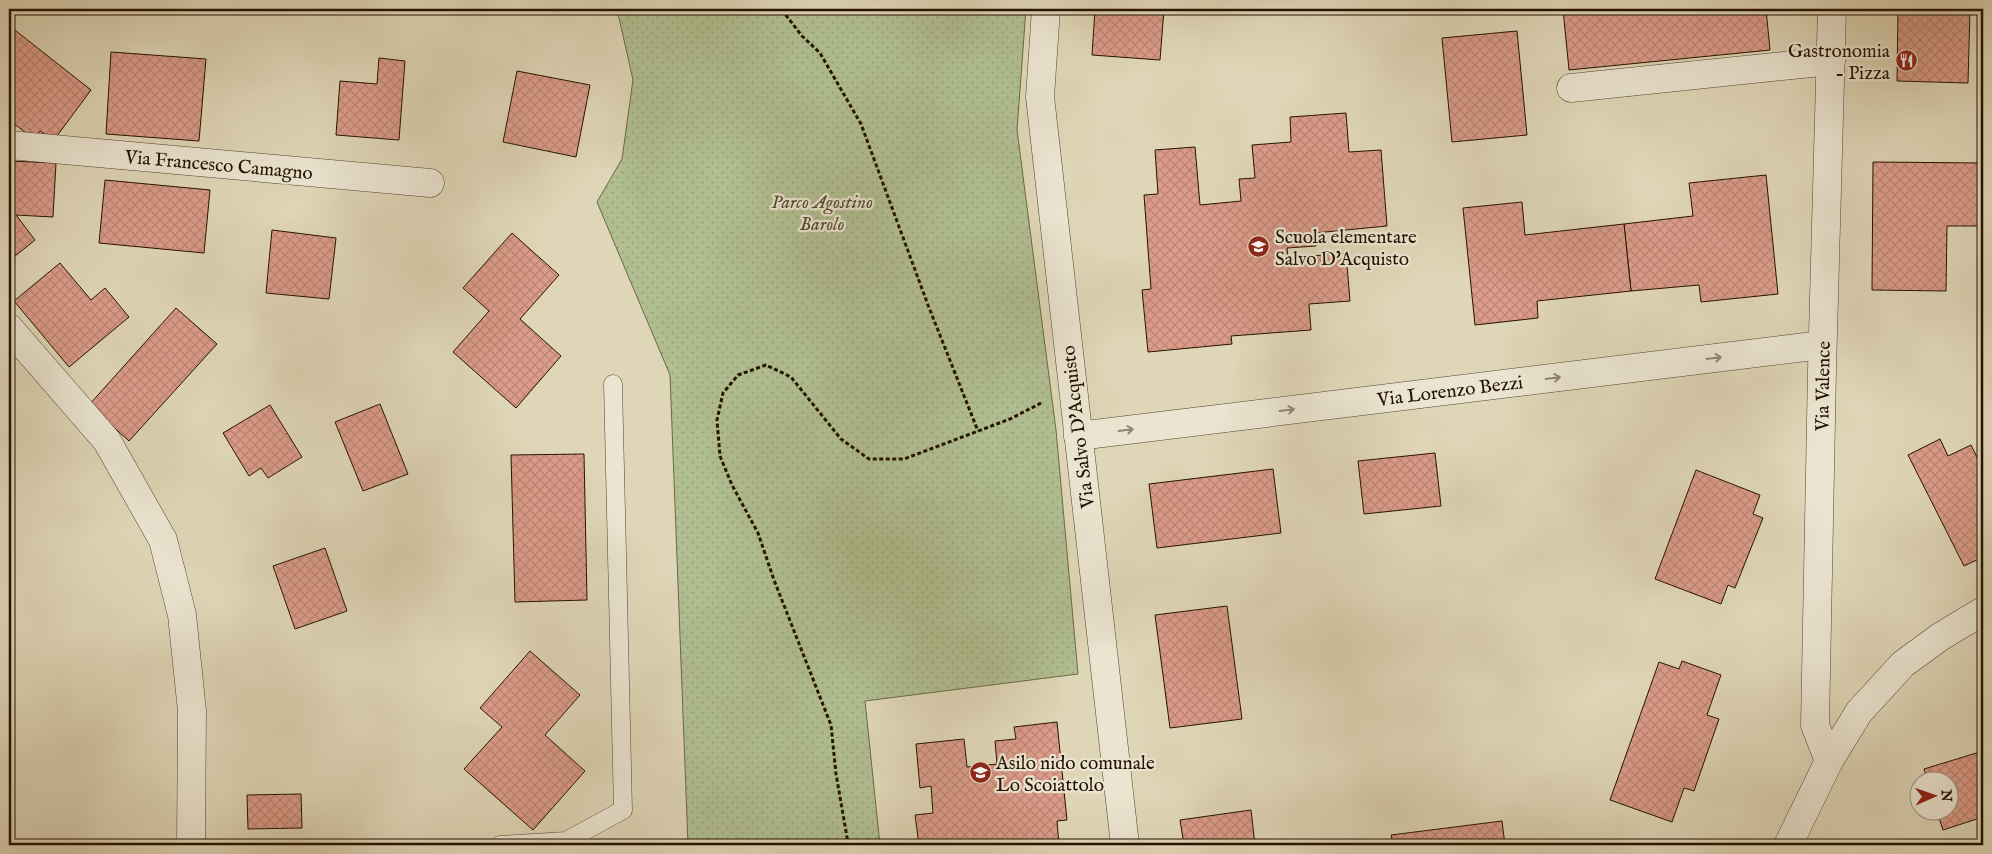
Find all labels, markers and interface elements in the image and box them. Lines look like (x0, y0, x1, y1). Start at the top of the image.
place label: Gastronomia - Pizza (1788, 40, 1891, 86)
restaurant icon: Gastronomia - Pizza (1894, 49, 1918, 73)
street label: Via Francesco Camagno (123, 146, 314, 186)
park label: Parco Agostino Barolo (771, 191, 873, 237)
place label: Scuola elementare Salvo D'Acquisto (1275, 226, 1417, 272)
school or university icon: Scuola elementare Salvo D'Acquisto (1247, 235, 1271, 259)
street label: Via Valence (1811, 340, 1837, 432)
street label: Via Salvo D'Acquisto (1057, 344, 1101, 511)
one-way arrow (1706, 353, 1722, 363)
street label: Via Lorenzo Bezzi (1375, 371, 1525, 413)
one-way arrow (1545, 373, 1561, 383)
one-way arrow (1279, 405, 1295, 415)
one-way arrow (1118, 425, 1134, 435)
place label: Asilo nido comunale Lo Scoiattolo (995, 752, 1155, 798)
school or university icon: Asilo nido comunale Lo Scoiattolo (968, 761, 992, 785)
north arrow (1910, 772, 1960, 822)
text: N (1937, 788, 1955, 802)

